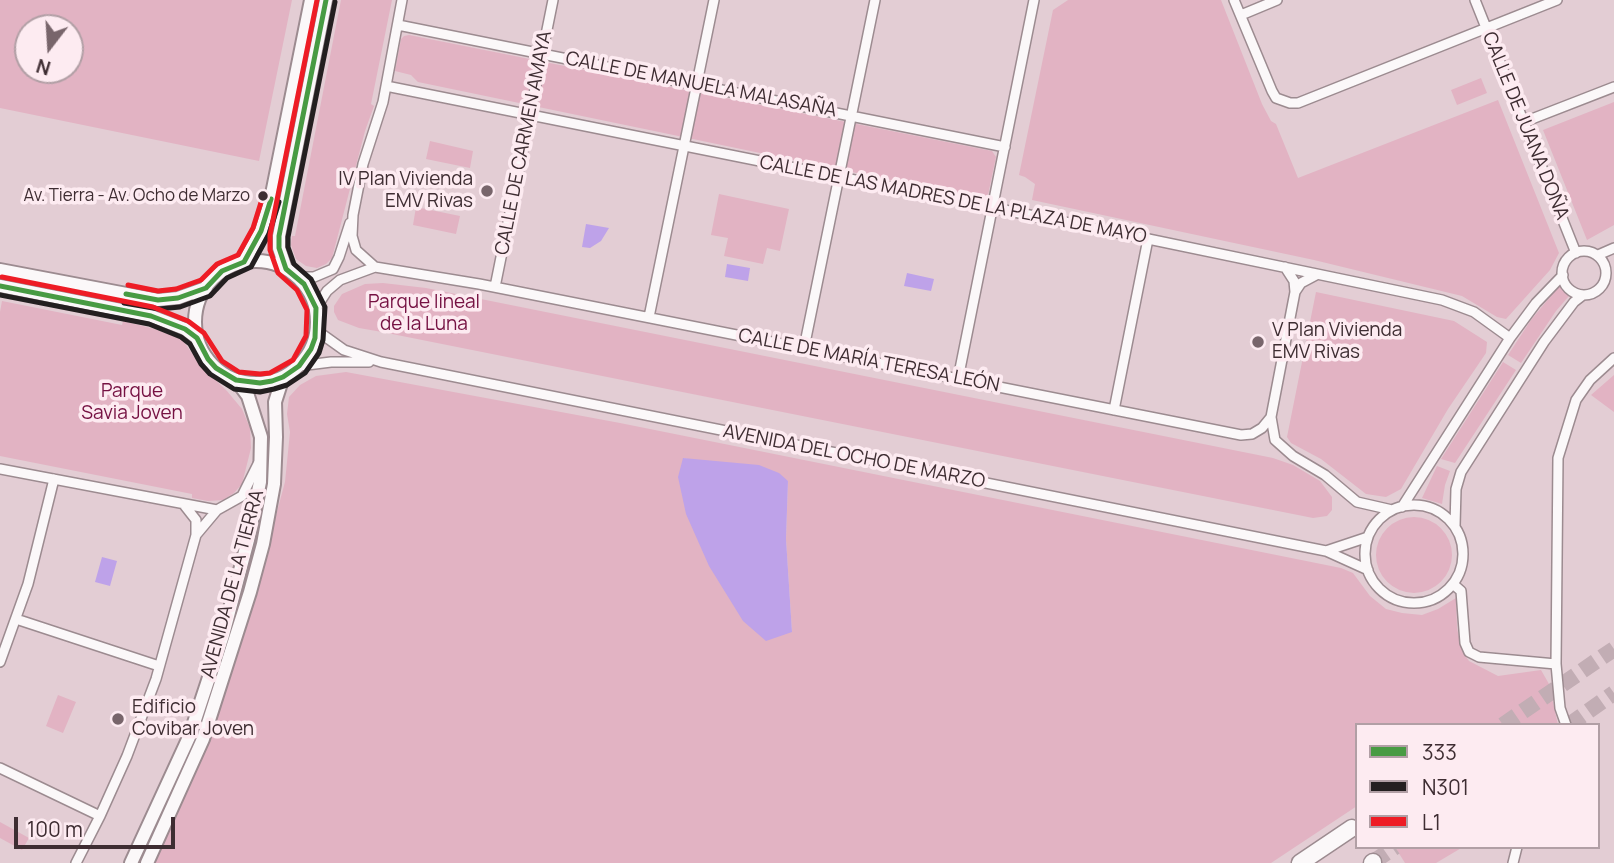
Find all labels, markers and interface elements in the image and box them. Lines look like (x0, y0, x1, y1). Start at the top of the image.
north arrow (14, 14, 84, 84)
street label: CALLE DE CARMEN AMAYA (491, 29, 557, 257)
street label: CALLE DE JUANA DOÑA (1477, 29, 1573, 223)
street label: CALLE DE MANUELA MALASAÑA (564, 48, 838, 122)
text: N (33, 53, 54, 82)
street label: CALLE DE LAS MADRES DE LA PLAZA DE MAYO (758, 151, 1148, 249)
place label: IV Plan Vivienda EMV Rivas (338, 169, 473, 213)
marker: IV Plan Vivienda EMV Rivas (479, 183, 495, 199)
place label: Av. Tierra - Av. Ocho de Marzo (24, 186, 250, 206)
marker: Av. Tierra - Av. Ocho de Marzo (256, 189, 270, 203)
park label: Parque lineal de la Luna (368, 292, 480, 336)
place label: V Plan Vivienda EMV Rivas (1272, 320, 1402, 364)
street label: CALLE DE MARÍA TERESA LEÓN (736, 324, 1002, 398)
marker: V Plan Vivienda EMV Rivas (1250, 334, 1266, 350)
park label: Parque Savia Joven (81, 381, 183, 425)
street label: AVENIDA DEL OCHO DE MARZO (721, 420, 987, 494)
street label: AVENIDA DE LA TIERRA (197, 487, 269, 681)
place label: Edificio Covibar Joven (132, 697, 254, 741)
marker: Edificio Covibar Joven (110, 711, 126, 727)
legend (1355, 723, 1600, 849)
text: 333 (1422, 738, 1457, 766)
text: N301 (1422, 773, 1469, 801)
scale bar (18, 804, 178, 848)
text: L1 (1422, 808, 1441, 836)
text: 100 m (27, 815, 83, 843)

